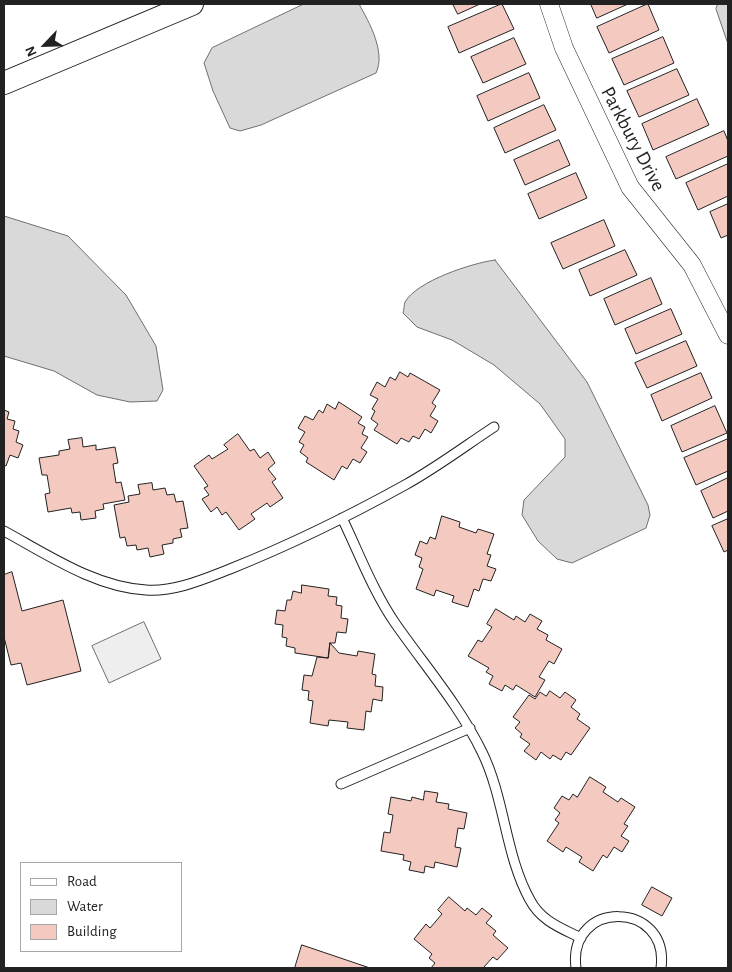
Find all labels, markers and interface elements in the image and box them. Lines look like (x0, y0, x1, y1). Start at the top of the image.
north arrow (20, 20, 70, 70)
text: N (23, 44, 40, 58)
street label: Parkbury Drive (595, 83, 671, 195)
legend (20, 862, 182, 952)
text: Road (67, 874, 97, 889)
text: Water (67, 899, 103, 914)
text: Building (67, 924, 117, 939)

